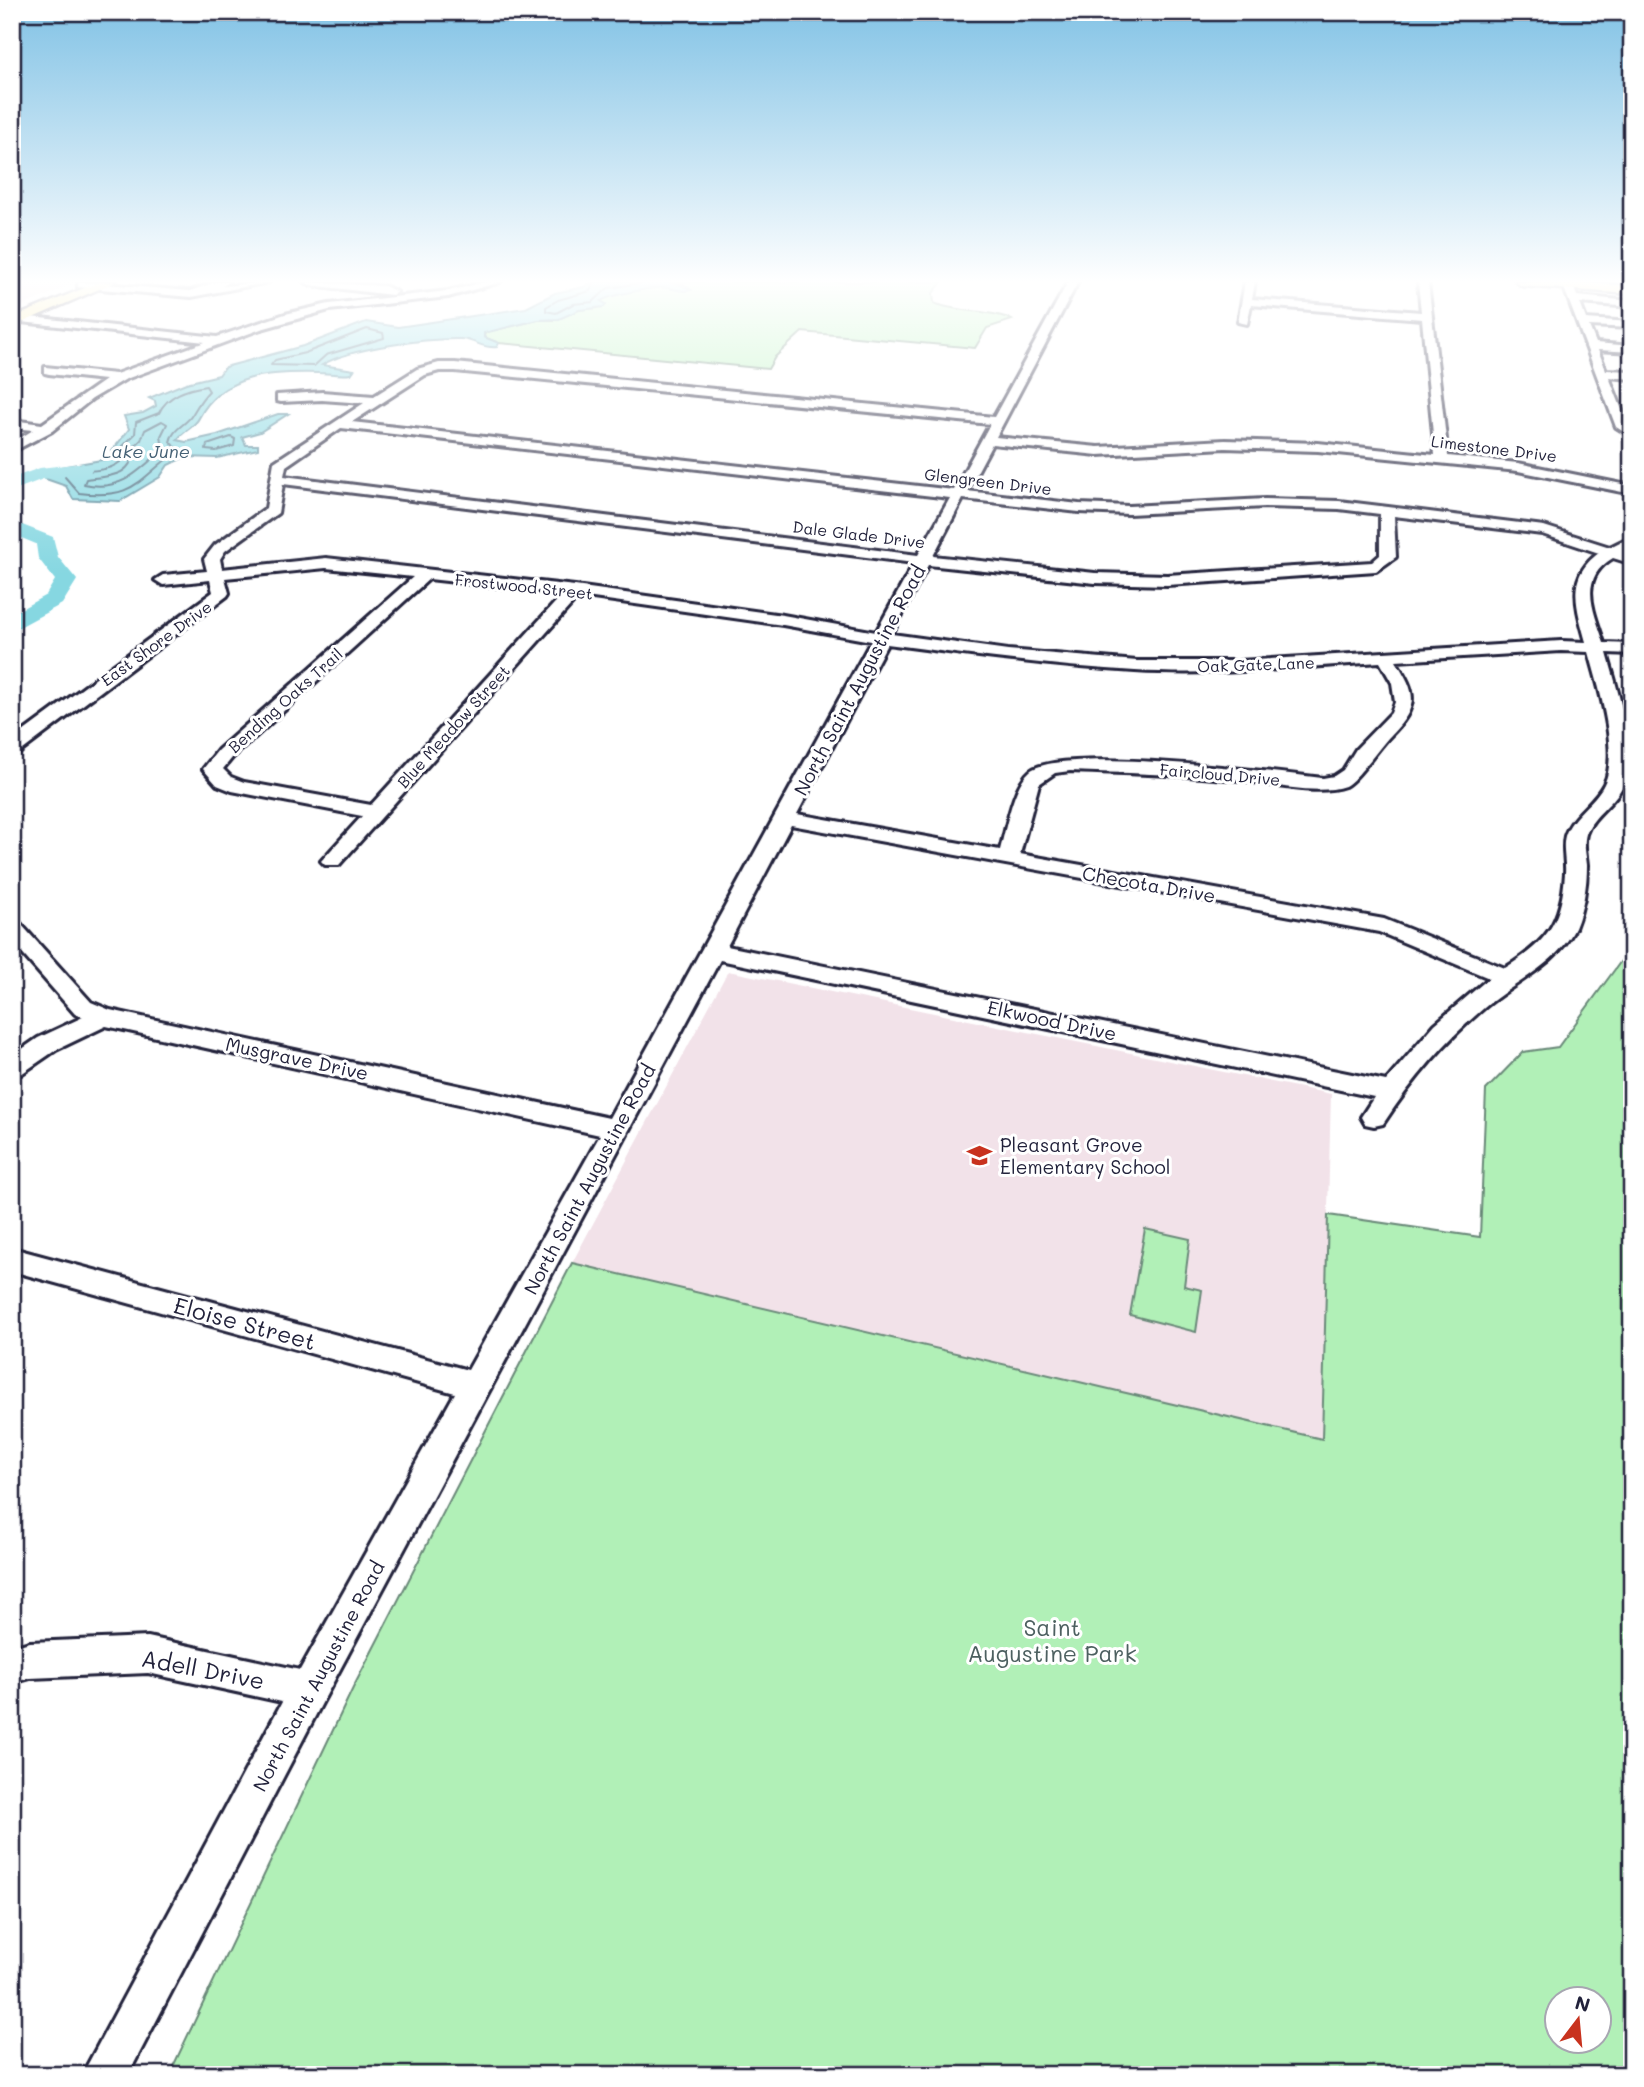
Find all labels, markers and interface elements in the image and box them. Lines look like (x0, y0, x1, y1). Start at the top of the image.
street label: Limestone Drive (1430, 430, 1558, 466)
water label: Lake June (102, 439, 190, 463)
street label: Glengreen Drive (923, 463, 1053, 499)
street label: Dale Glade Drive (792, 515, 926, 553)
street label: North Saint Augustine Road (788, 561, 930, 799)
street label: Frostwood Street (454, 568, 594, 604)
street label: East Shore Drive (96, 596, 216, 690)
street label: Bending Oaks Trail (223, 643, 347, 757)
street label: Oak Gate Lane (1197, 651, 1315, 677)
street label: Blue Meadow Street (392, 660, 514, 792)
street label: Faircloud Drive (1159, 758, 1281, 790)
street label: Checota Drive (1080, 860, 1218, 908)
street label: Elkwood Drive (985, 994, 1119, 1046)
street label: Musgrave Drive (223, 1031, 371, 1085)
street label: North Saint Augustine Road (518, 1060, 660, 1298)
place label: Pleasant Grove Elementary School (1000, 1132, 1170, 1179)
school or university icon: Pleasant Grove Elementary School (966, 1141, 994, 1169)
street label: Eloise Street (171, 1290, 319, 1356)
street label: North Saint Augustine Road (247, 1557, 389, 1795)
park label: Saint Augustine Park (967, 1612, 1137, 1668)
street label: Adell Drive (139, 1642, 267, 1696)
north arrow (1542, 1986, 1612, 2056)
text: N (1572, 1989, 1593, 2017)

